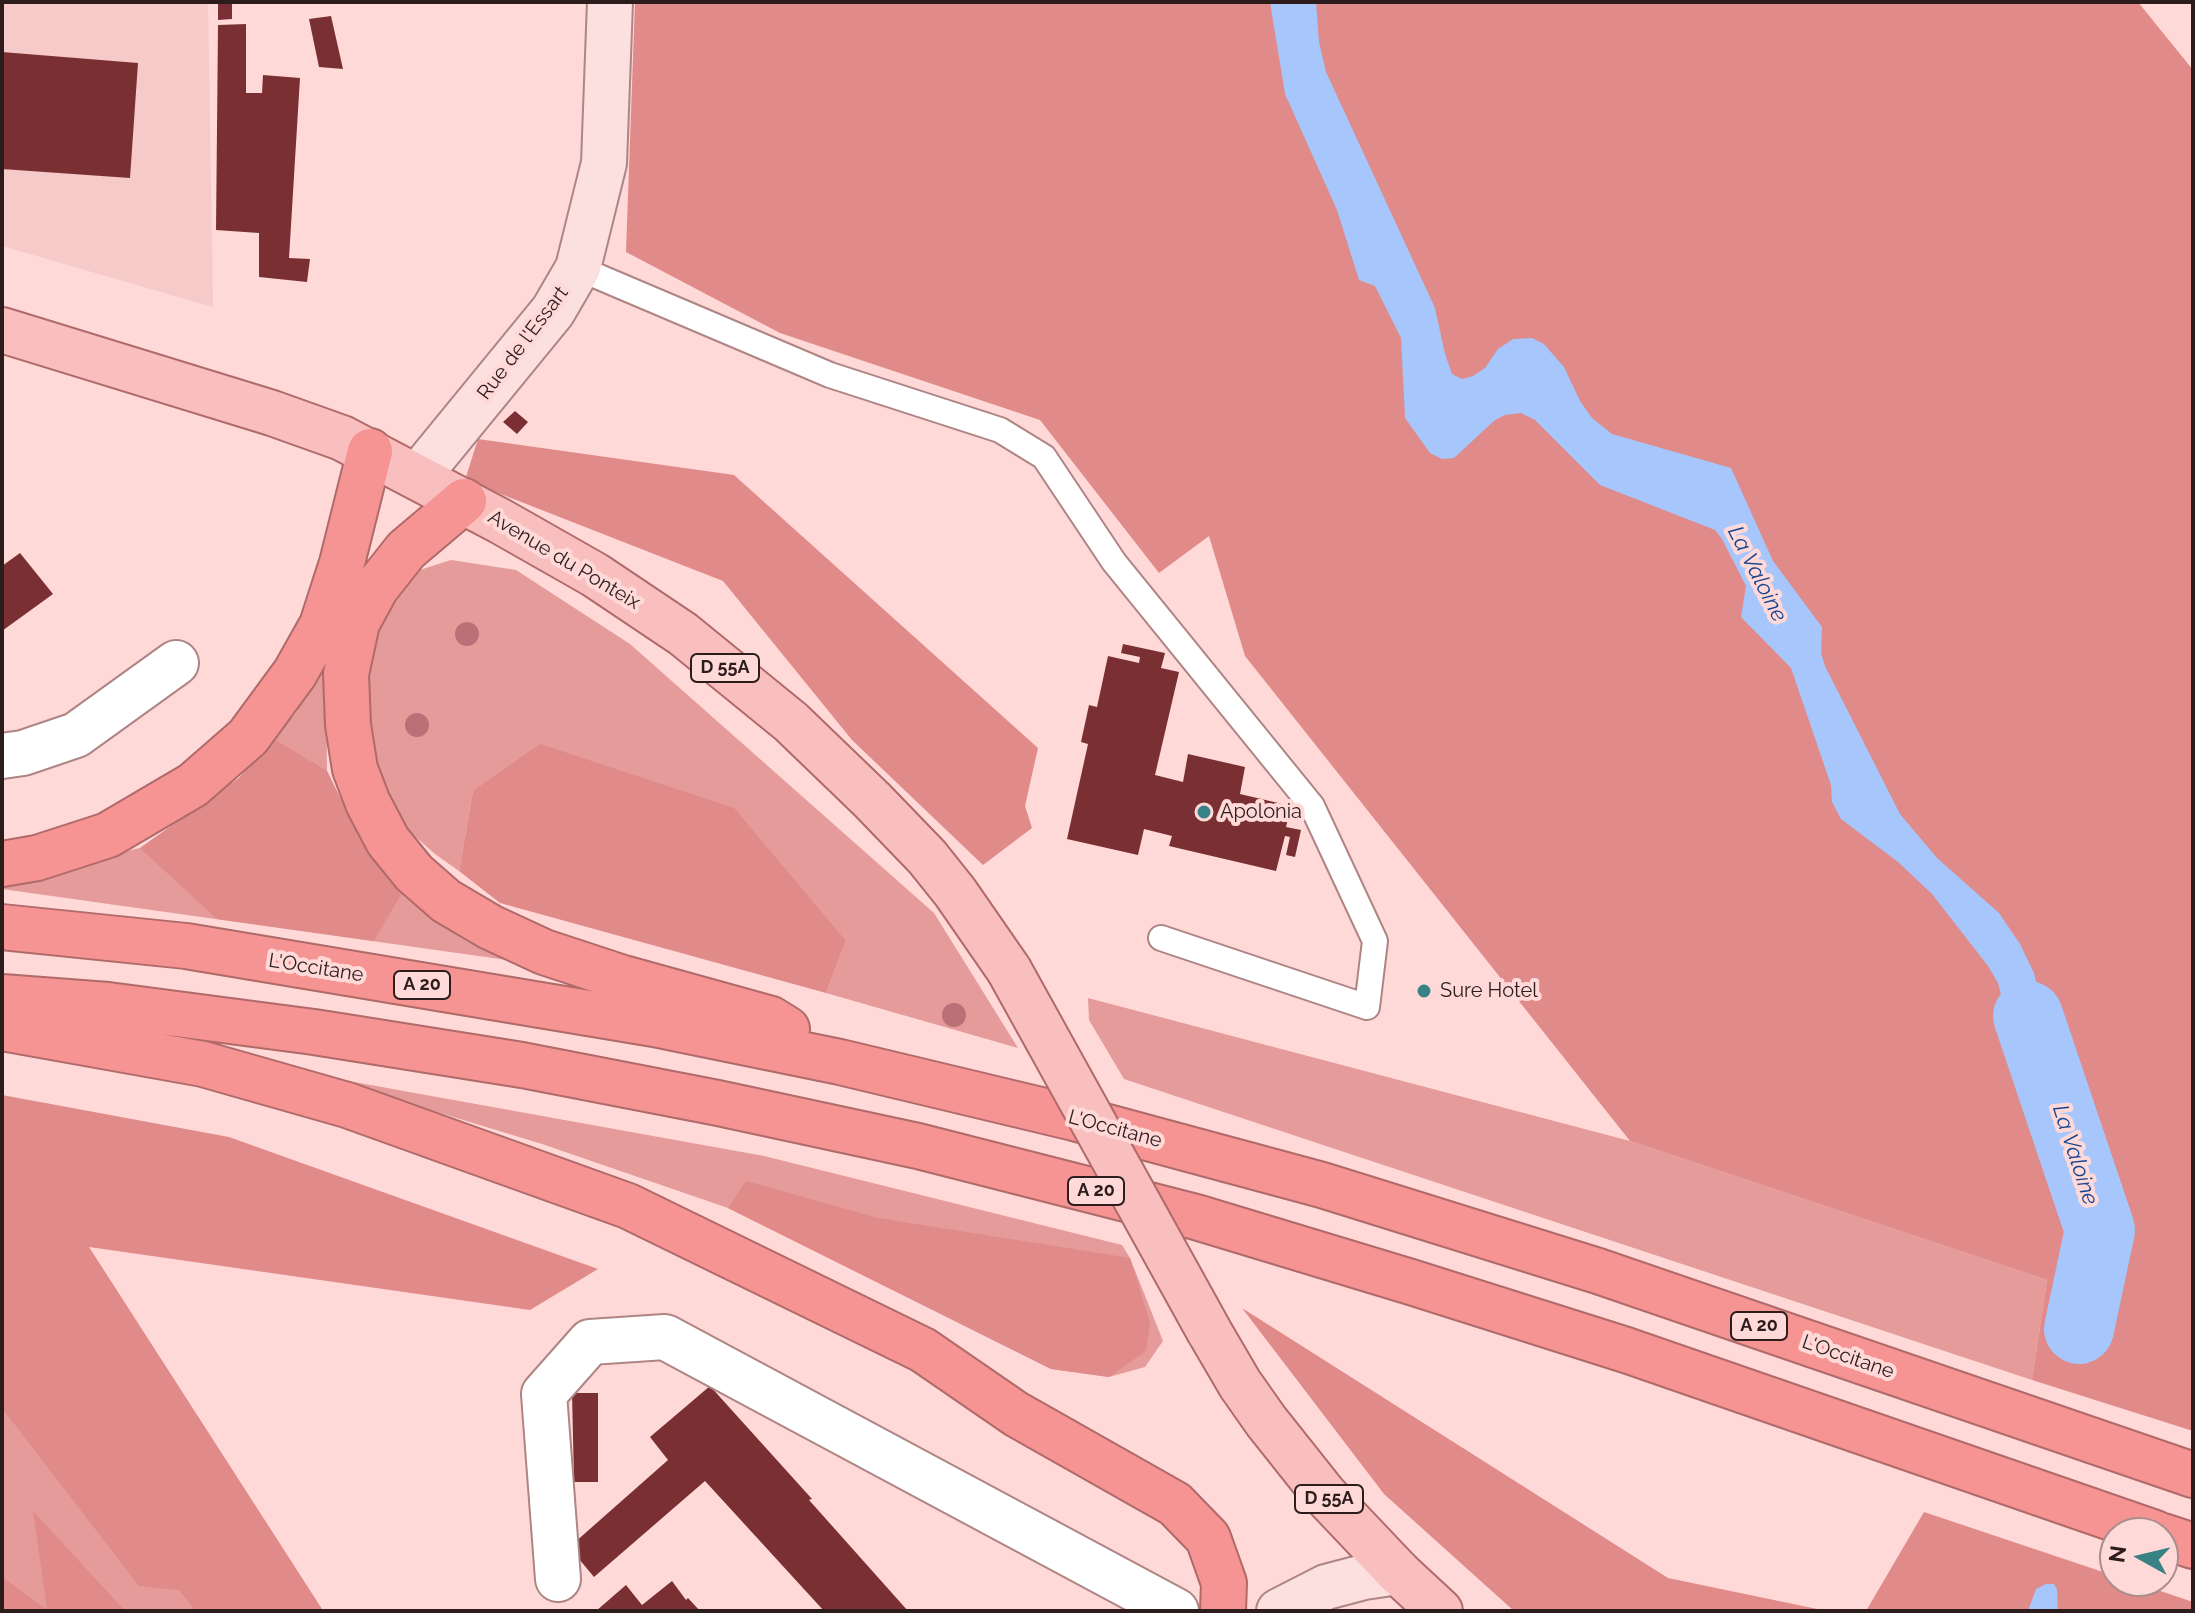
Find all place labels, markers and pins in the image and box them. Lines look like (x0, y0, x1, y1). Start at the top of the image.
place label: Apolonia (1220, 800, 1302, 824)
marker: Apolonia (1195, 803, 1213, 821)
place label: Sure Hotel (1440, 979, 1538, 1003)
marker: Sure Hotel (1415, 982, 1433, 1000)

